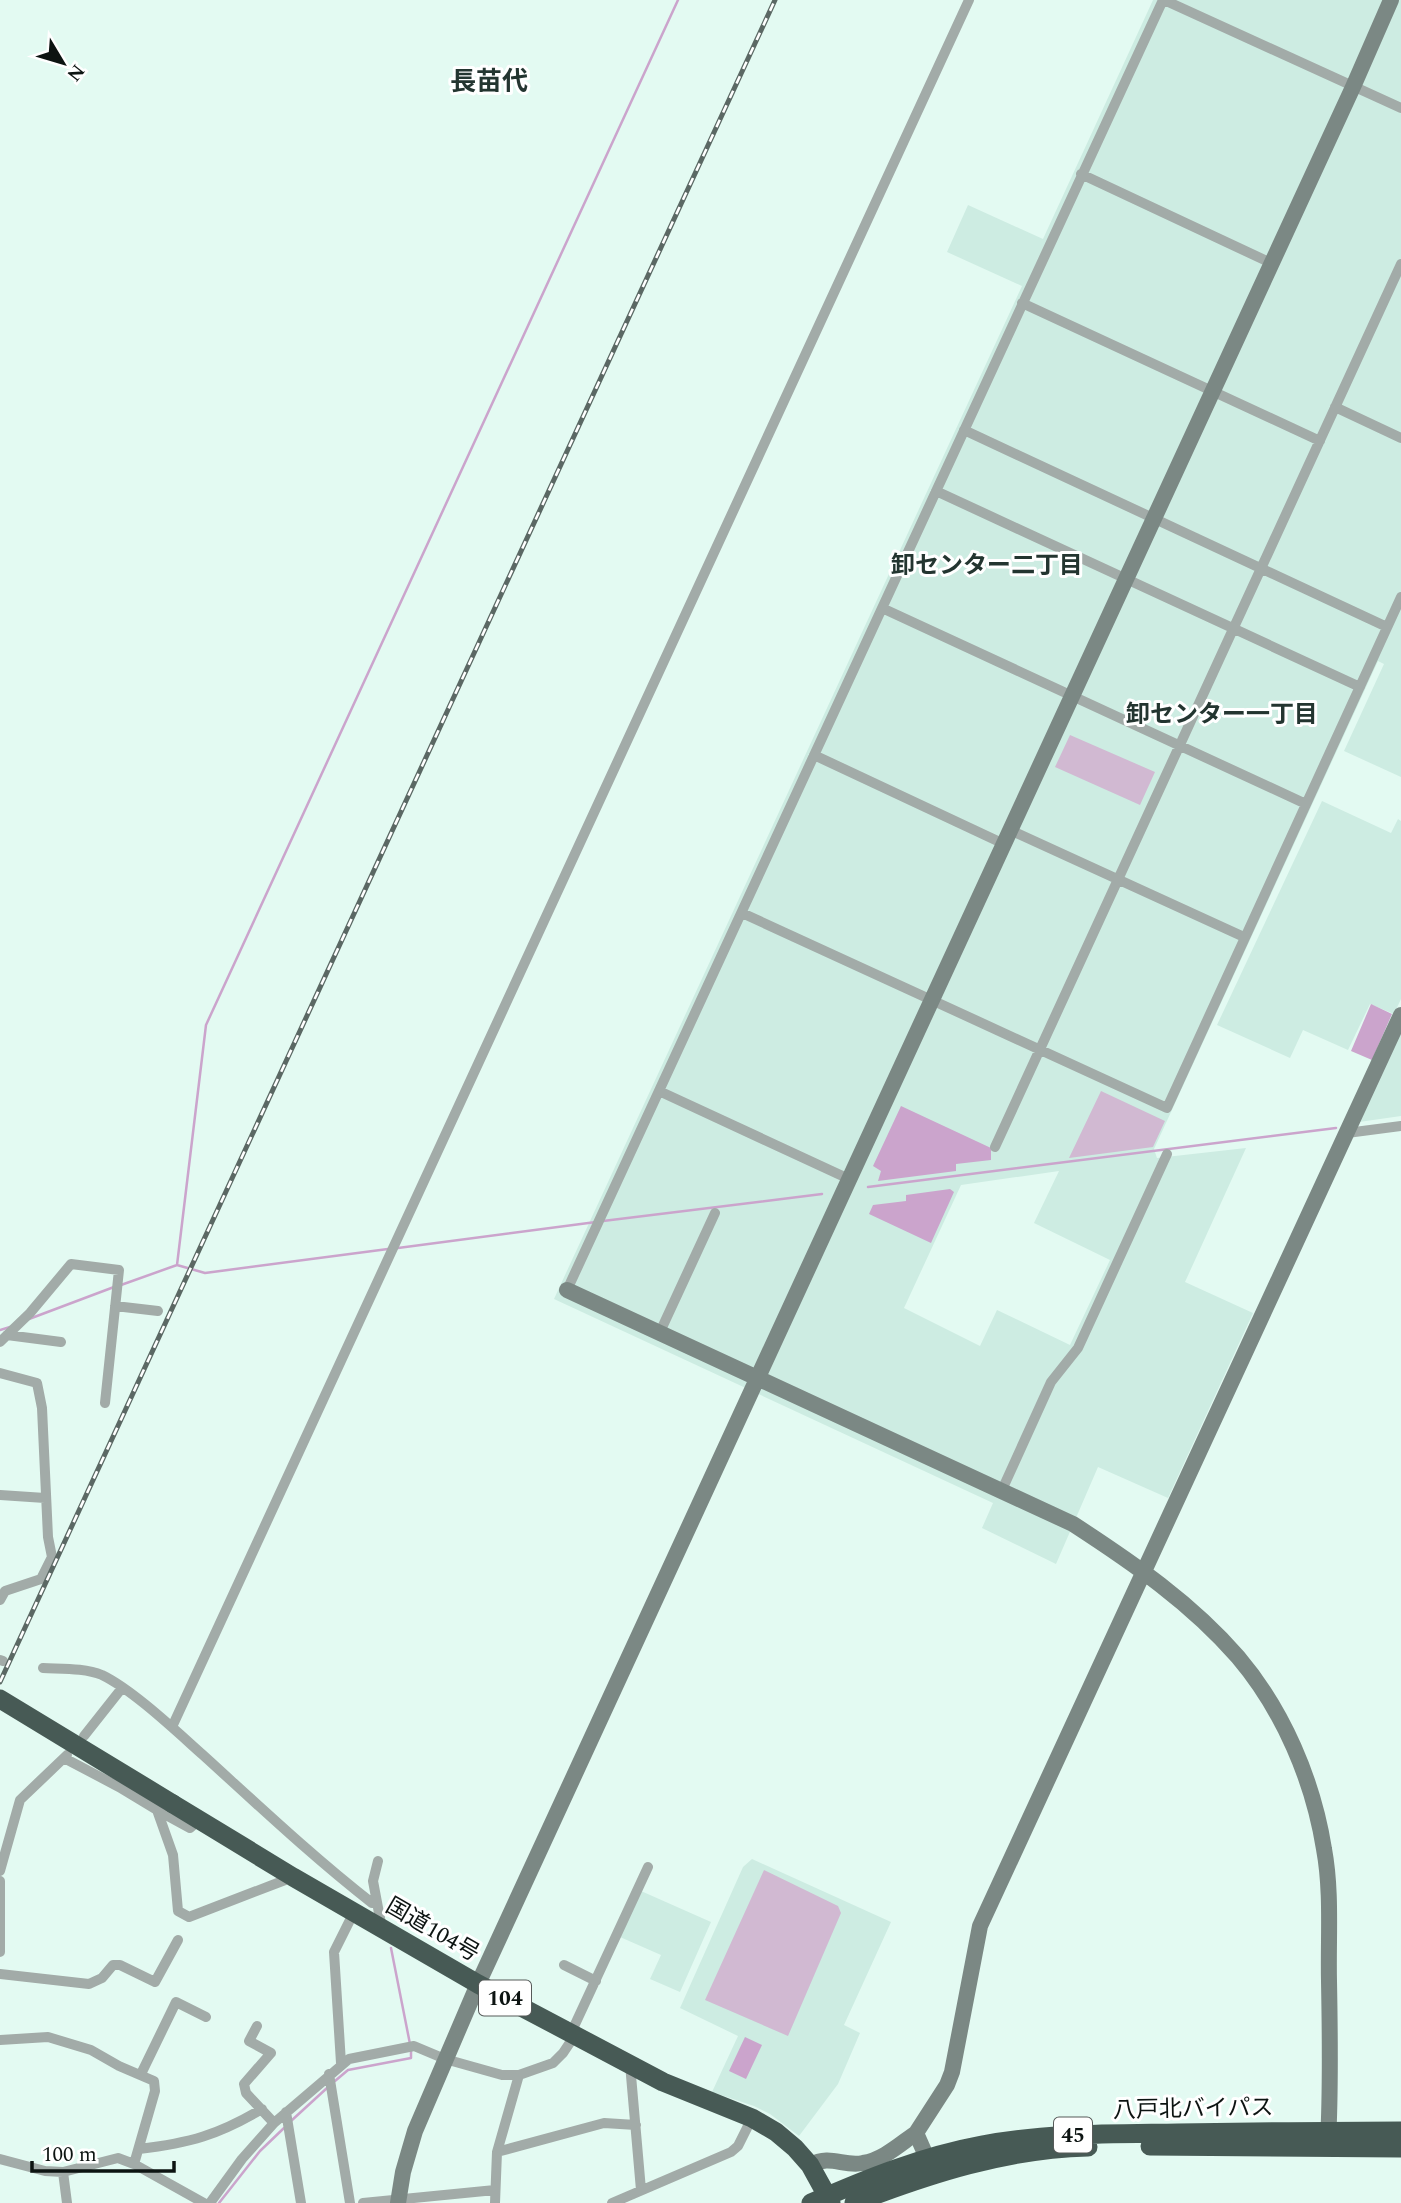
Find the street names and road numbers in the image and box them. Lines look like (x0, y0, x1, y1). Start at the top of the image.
street label: 国道104号 (379, 1889, 486, 1971)
road number: 104 (479, 1980, 531, 2016)
street label: 八戸北バイパス (1112, 2091, 1274, 2128)
road number: 45 (1054, 2118, 1092, 2152)

